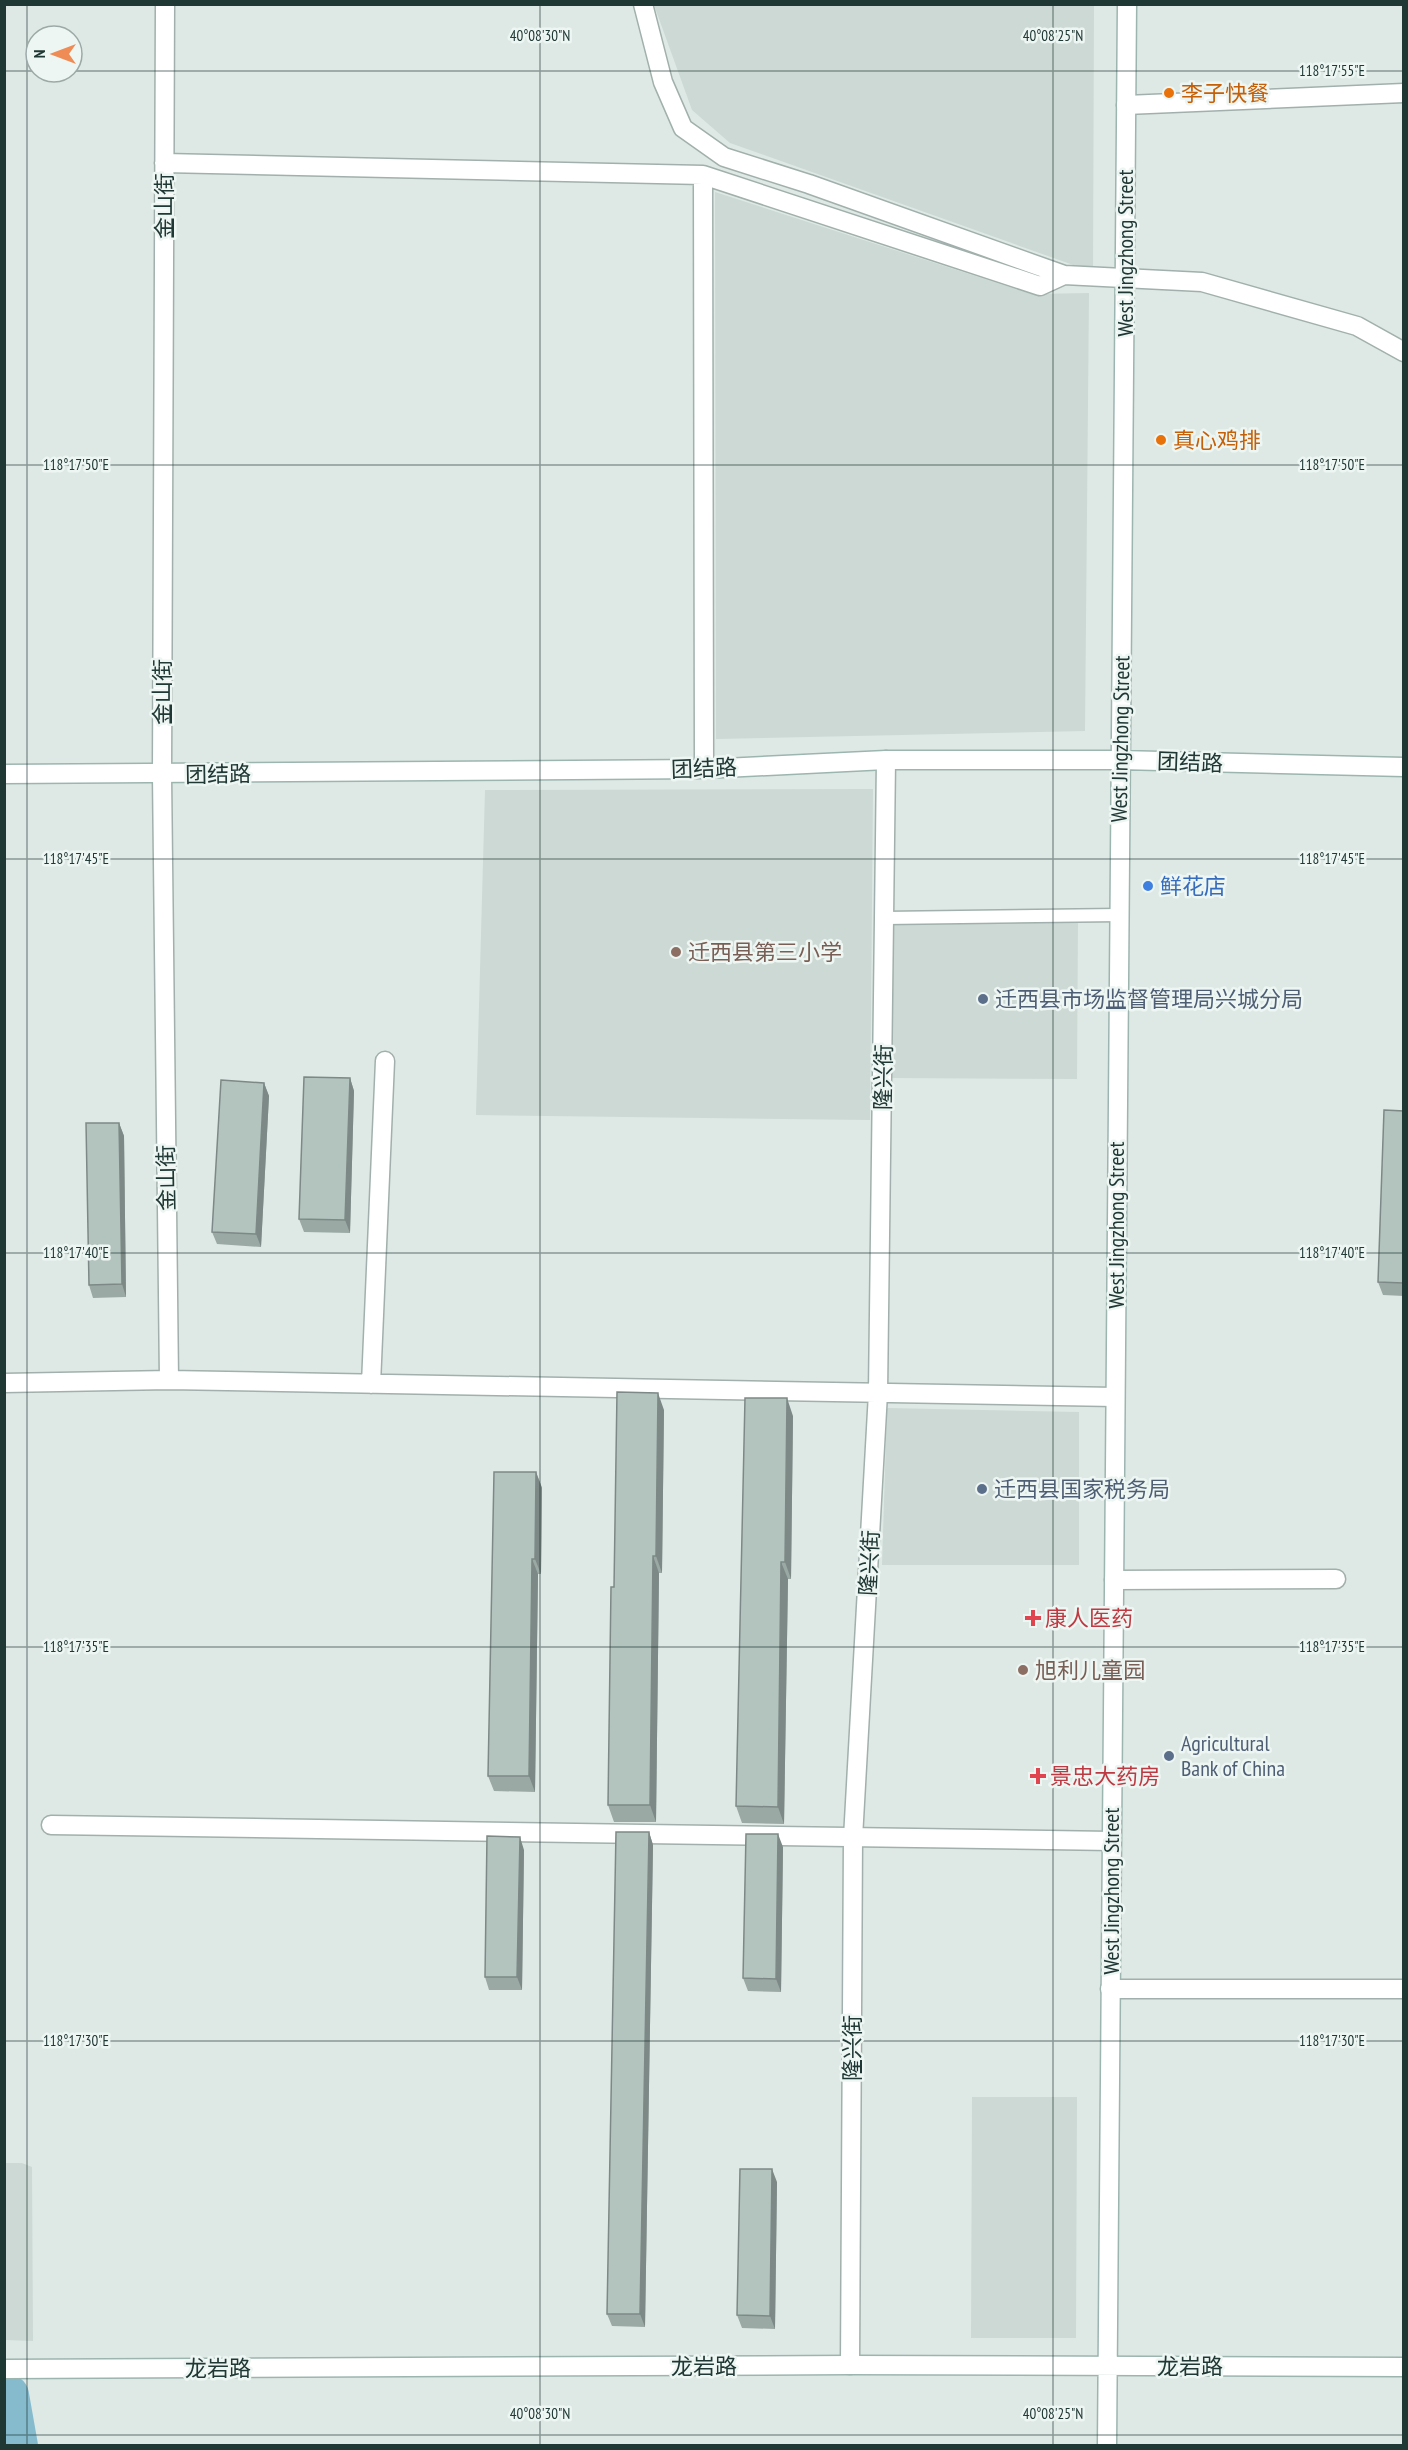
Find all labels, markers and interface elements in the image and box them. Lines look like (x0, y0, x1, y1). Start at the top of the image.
north arrow (24, 24, 84, 84)
text: 40°08'30"N (510, 26, 570, 45)
text: 40°08'25"N (1023, 26, 1083, 45)
text: N (29, 50, 49, 58)
text: 118°17'55"E (1299, 61, 1365, 80)
place label: 李子快餐 (1181, 79, 1269, 107)
marker: 李子快餐 (1162, 86, 1176, 100)
street label: West Jingzhong Street (1111, 170, 1139, 336)
street label: 金山街 (150, 173, 178, 239)
place label: 真心鸡排 (1173, 426, 1261, 454)
marker: 真心鸡排 (1154, 433, 1168, 447)
text: 118°17'50"E (43, 455, 109, 474)
text: 118°17'50"E (1299, 455, 1365, 474)
street label: West Jingzhong Street (1105, 655, 1135, 823)
street label: 金山街 (148, 659, 176, 725)
street label: 团结路 (1157, 747, 1223, 777)
street label: 团结路 (671, 753, 737, 783)
street label: 团结路 (185, 759, 251, 789)
text: 118°17'45"E (43, 849, 109, 868)
text: 118°17'45"E (1299, 849, 1365, 868)
place label: 鲜花店 (1160, 872, 1226, 900)
marker: 鲜花店 (1141, 879, 1155, 893)
place label: 迁西县第三小学 (688, 938, 842, 966)
marker: 迁西县第三小学 (669, 945, 683, 959)
place label: 迁西县市场监督管理局兴城分局 (995, 985, 1303, 1013)
marker: 迁西县市场监督管理局兴城分局 (976, 992, 990, 1006)
street label: 隆兴街 (868, 1044, 898, 1110)
street label: West Jingzhong Street (1102, 1142, 1130, 1308)
street label: 金山街 (151, 1145, 181, 1211)
text: 118°17'40"E (43, 1243, 109, 1262)
text: 118°17'40"E (1299, 1243, 1365, 1262)
place label: 迁西县国家税务局 (994, 1475, 1170, 1503)
marker: 迁西县国家税务局 (975, 1482, 989, 1496)
street label: 隆兴街 (853, 1529, 885, 1597)
place label: 康人医药 (1045, 1604, 1133, 1632)
marker: 康人医药 (1026, 1611, 1040, 1625)
text: 118°17'35"E (43, 1637, 109, 1656)
text: 118°17'35"E (1299, 1637, 1365, 1656)
place label: 旭利儿童园 (1035, 1656, 1145, 1684)
marker: 旭利儿童园 (1016, 1663, 1030, 1677)
place label: Agricultural Bank of China (1181, 1729, 1285, 1782)
marker: Agricultural Bank of China (1162, 1749, 1176, 1763)
place label: 景忠大药房 (1050, 1762, 1160, 1790)
marker: 景忠大药房 (1031, 1769, 1045, 1783)
street label: West Jingzhong Street (1097, 1808, 1125, 1974)
street label: 隆兴街 (838, 2015, 866, 2081)
text: 118°17'30"E (43, 2031, 109, 2050)
text: 118°17'30"E (1299, 2031, 1365, 2050)
street label: 龙岩路 (671, 2352, 737, 2380)
street label: 龙岩路 (1157, 2352, 1223, 2380)
street label: 龙岩路 (185, 2354, 251, 2382)
text: 40°08'30"N (510, 2404, 570, 2423)
text: 40°08'25"N (1023, 2404, 1083, 2423)

